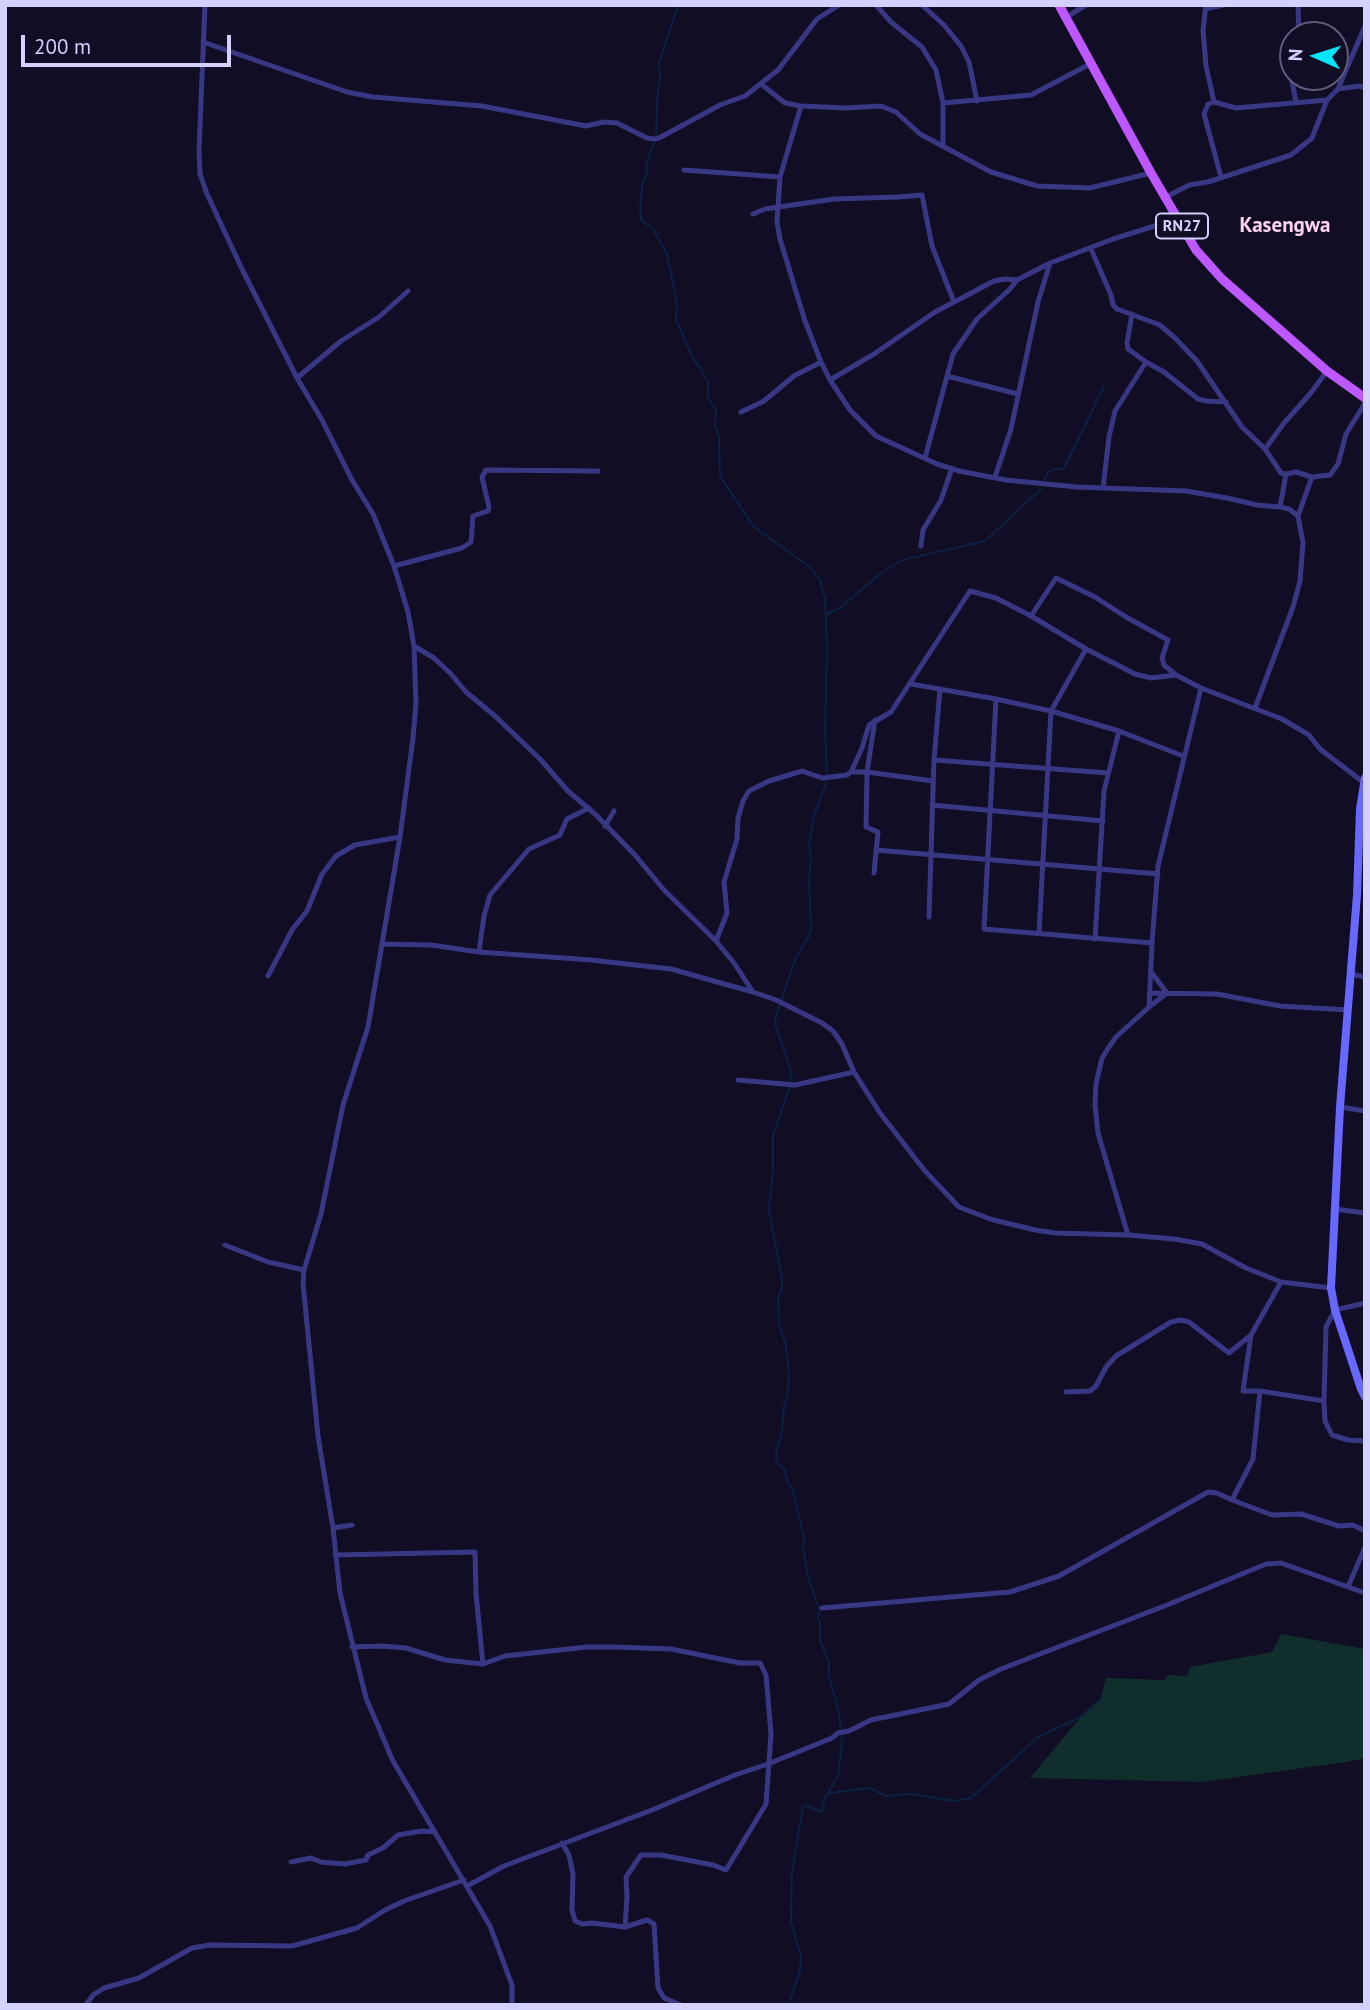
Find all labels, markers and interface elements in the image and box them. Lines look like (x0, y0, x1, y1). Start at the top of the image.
scale bar (24, 21, 234, 65)
north arrow (1279, 21, 1349, 91)
text: 200 m (34, 33, 91, 60)
text: N (1283, 48, 1307, 62)
district label: Kasengwa (1240, 213, 1330, 239)
road number: RN27 (1156, 214, 1208, 238)

